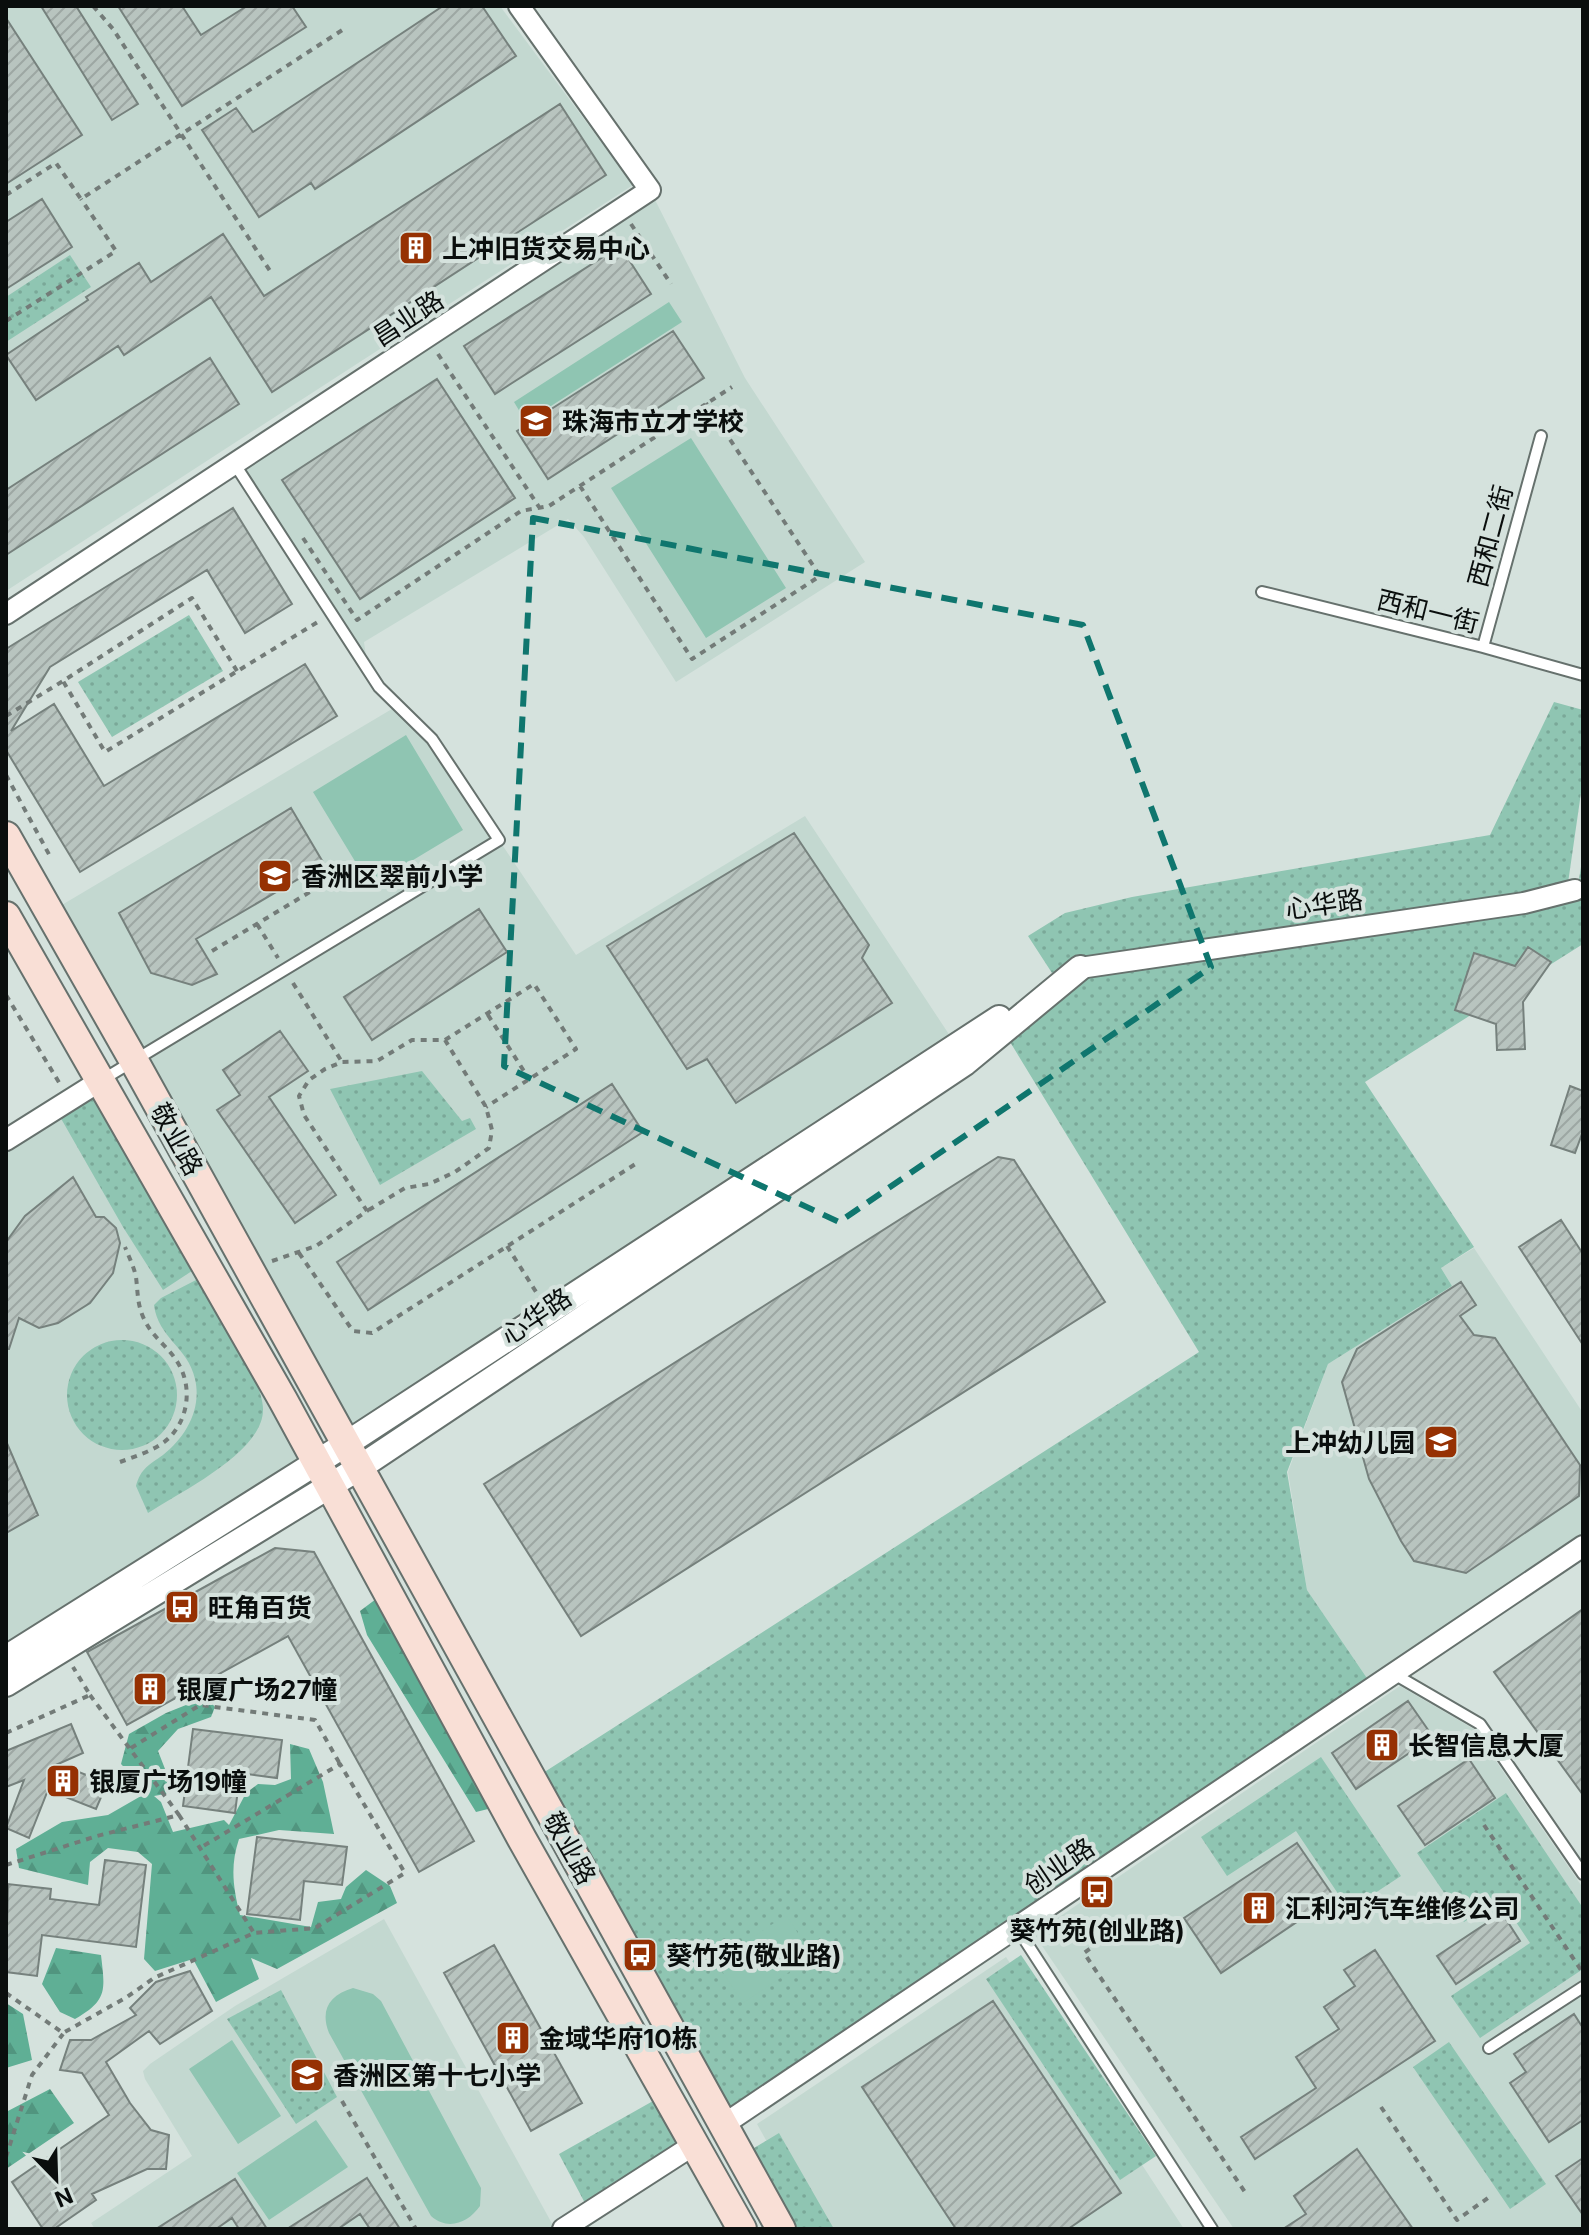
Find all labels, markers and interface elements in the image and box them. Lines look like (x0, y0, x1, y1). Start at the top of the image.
building icon: 上冲旧货交易中心 (397, 229, 435, 267)
place label: 上冲旧货交易中心 (442, 233, 650, 264)
street label: 昌业路 (367, 284, 449, 352)
school or university icon: 珠海市立才学校 (517, 402, 555, 440)
place label: 珠海市立才学校 (562, 406, 744, 437)
street label: 西和二街 (1462, 482, 1518, 590)
street label: 西和一街 (1374, 583, 1482, 639)
school or university icon: 香洲区翠前小学 (256, 857, 294, 895)
place label: 香洲区翠前小学 (301, 861, 483, 892)
street label: 心华路 (1283, 883, 1365, 925)
street label: 敬业路 (145, 1097, 209, 1181)
street label: 心华路 (495, 1281, 577, 1351)
school or university icon: 上冲幼儿园 (1422, 1423, 1460, 1461)
place label: 上冲幼儿园 (1285, 1427, 1415, 1458)
bus stop icon: 旺角百货 (163, 1588, 201, 1626)
place label: 旺角百货 (208, 1592, 312, 1623)
building icon: 银厦广场27幢 (131, 1670, 169, 1708)
place label: 银厦广场27幢 (176, 1674, 338, 1705)
building icon: 长智信息大厦 (1363, 1726, 1401, 1764)
place label: 长智信息大厦 (1408, 1730, 1564, 1761)
building icon: 银厦广场19幢 (44, 1762, 82, 1800)
place label: 银厦广场19幢 (89, 1766, 247, 1797)
street label: 敬业路 (538, 1806, 602, 1890)
street label: 创业路 (1018, 1831, 1100, 1901)
bus stop icon: 葵竹苑(创业路) (1078, 1873, 1116, 1911)
building icon: 汇利河汽车维修公司 (1240, 1889, 1278, 1927)
place label: 汇利河汽车维修公司 (1285, 1893, 1519, 1924)
place label: 葵竹苑(创业路) (1009, 1915, 1185, 1946)
bus stop icon: 葵竹苑(敬业路) (621, 1936, 659, 1974)
place label: 葵竹苑(敬业路) (666, 1940, 842, 1971)
building icon: 金域华府10栋 (494, 2019, 532, 2057)
place label: 金域华府10栋 (539, 2023, 698, 2054)
school or university icon: 香洲区第十七小学 (288, 2056, 326, 2094)
place label: 香洲区第十七小学 (333, 2060, 541, 2091)
north arrow (16, 2139, 96, 2219)
text: N (51, 2182, 77, 2213)

